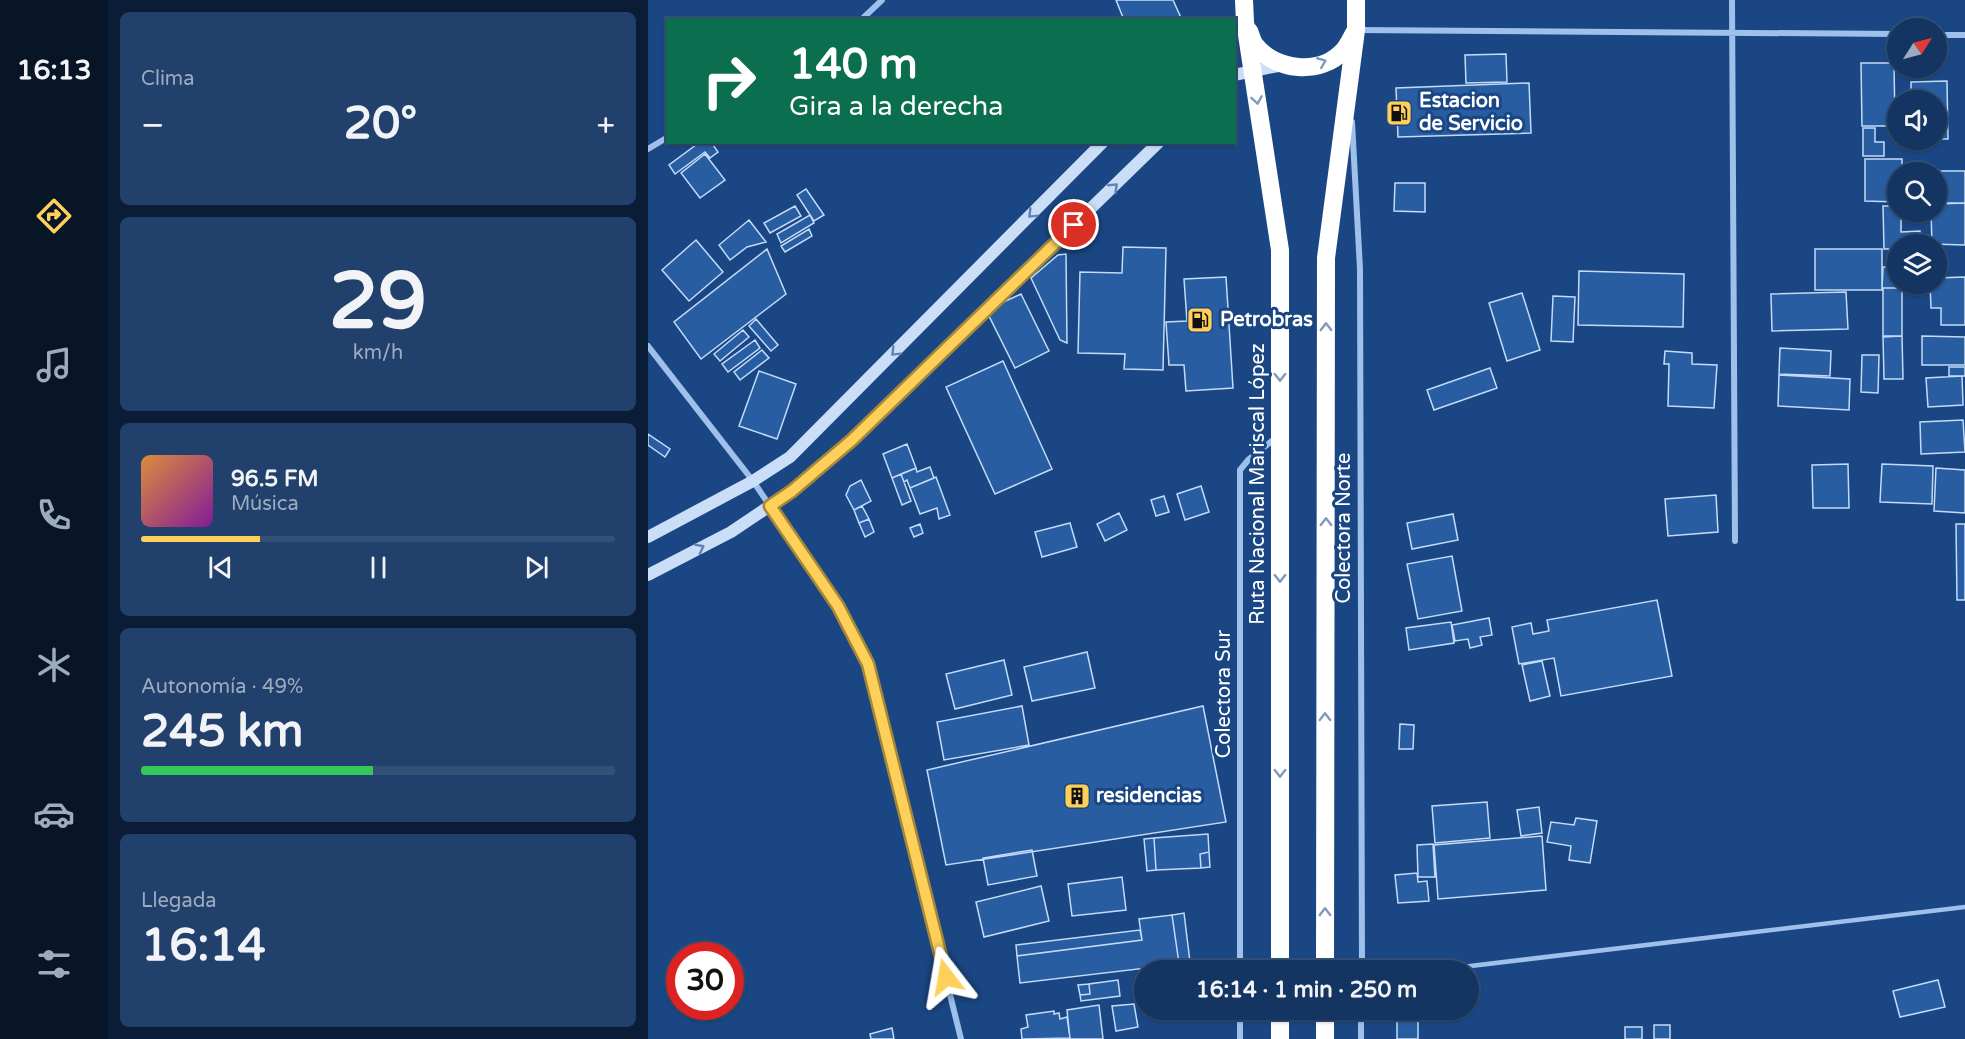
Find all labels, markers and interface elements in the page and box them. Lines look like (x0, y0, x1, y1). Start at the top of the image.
north arrow (1887, 18, 1947, 78)
map controls (1887, 18, 1947, 294)
text: 140 m (789, 39, 918, 90)
icon: right (690, 42, 768, 120)
text: 16:13 (17, 54, 91, 87)
one-way arrow (1316, 57, 1327, 69)
text: Clima (141, 67, 194, 91)
place label: Estacion de Servicio (1419, 89, 1523, 136)
text: Gira a la derecha (789, 90, 1003, 123)
button: sound (1887, 90, 1947, 150)
one-way arrow (1250, 95, 1263, 105)
text: 20° (344, 97, 417, 151)
fuel station icon: Estacion de Servicio (1384, 98, 1414, 128)
text: − (141, 106, 165, 145)
text: + (596, 106, 615, 145)
button: search (1887, 162, 1947, 222)
one-way arrow (1106, 183, 1117, 194)
icon: directions (33, 195, 75, 237)
pin (1048, 199, 1099, 250)
one-way arrow (1029, 206, 1040, 217)
icon: arrive (1057, 208, 1090, 241)
button: layers (1887, 234, 1947, 294)
text: 29 (329, 255, 427, 349)
fuel station icon: Petrobras (1185, 305, 1215, 335)
place label: Petrobras (1220, 308, 1313, 332)
one-way arrow (1320, 323, 1332, 332)
text: km/h (353, 341, 403, 365)
street label: Ruta Nacional Mariscal López (1246, 343, 1270, 625)
icon: music (33, 344, 75, 386)
one-way arrow (891, 345, 901, 356)
one-way arrow (1274, 373, 1286, 382)
street label: Colectora Norte (1332, 453, 1356, 603)
text: 96.5 FM (231, 466, 319, 492)
text: Música (231, 492, 299, 516)
icon: phone (33, 494, 75, 536)
one-way arrow (1320, 518, 1332, 527)
one-way arrow (694, 544, 705, 556)
icon: previous (204, 551, 237, 584)
icon: pause (362, 551, 395, 584)
icon: next (520, 551, 553, 584)
one-way arrow (1274, 573, 1286, 582)
street label: Colectora Sur (1212, 629, 1236, 758)
icon: climate (33, 644, 75, 686)
text: Autonomía · 49% (141, 675, 303, 699)
text: 245 km (141, 705, 303, 759)
one-way arrow (1319, 713, 1331, 722)
one-way arrow (1274, 768, 1286, 777)
building icon: residencias (1062, 781, 1092, 811)
place label: residencias (1096, 784, 1202, 808)
icon: car (33, 793, 75, 835)
text: Llegada (141, 889, 217, 913)
one-way arrow (1319, 908, 1331, 917)
text: 16:14 (141, 919, 266, 973)
speed limit sign: 30 (666, 942, 744, 1020)
icon: filters (33, 943, 75, 985)
position arrow (914, 945, 978, 1009)
text: 16:14 · 1 min · 250 m (1196, 977, 1417, 1003)

